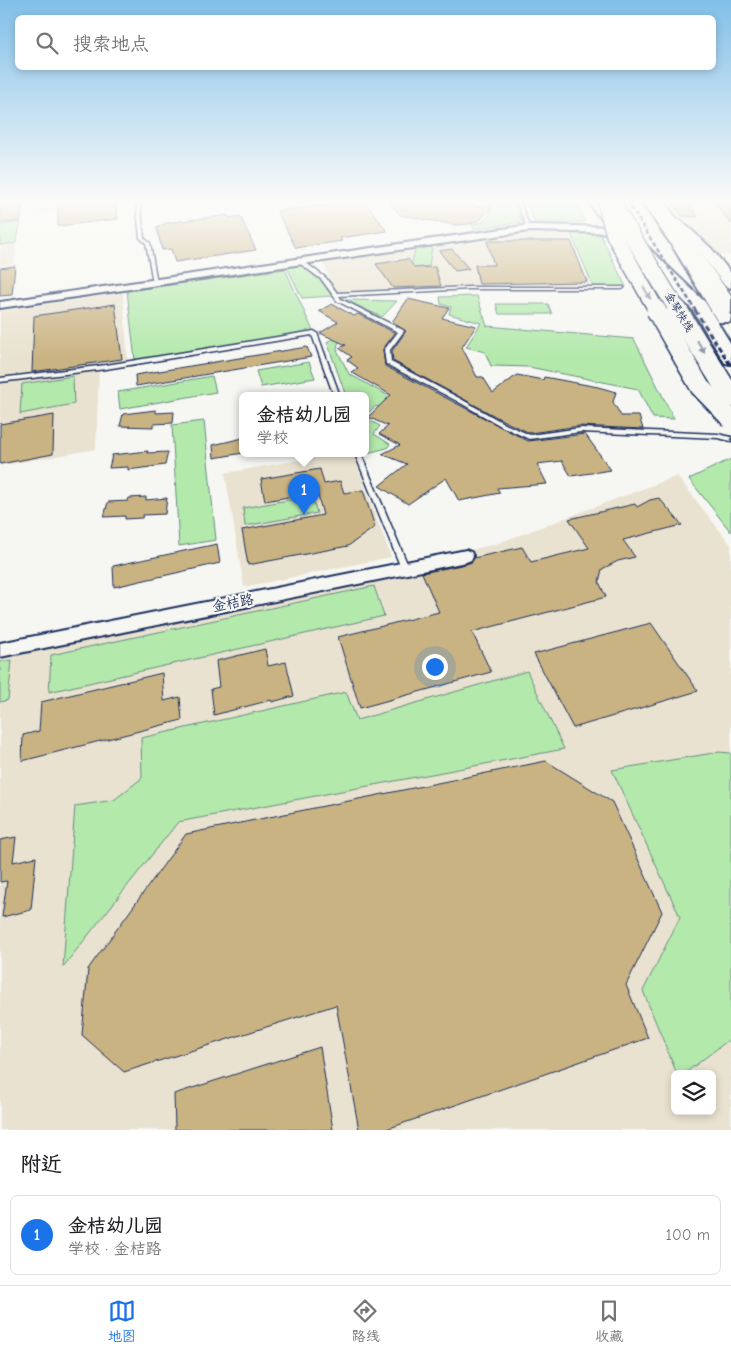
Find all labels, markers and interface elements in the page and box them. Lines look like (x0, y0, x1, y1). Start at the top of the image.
search box (15, 15, 716, 70)
icon: search (33, 29, 61, 57)
text: 搜索地点 (73, 33, 149, 55)
one-way arrow (643, 285, 651, 300)
street label: 金琴快线 (662, 290, 696, 334)
one-way arrow (696, 340, 705, 353)
popup (239, 392, 369, 457)
text: 金桔幼儿园 (256, 404, 352, 426)
text: 学校 (256, 429, 289, 447)
pin: 1 (288, 474, 320, 515)
street label: 金桔路 (211, 591, 255, 615)
your location (422, 654, 448, 680)
map controls (671, 1070, 716, 1115)
button: layers (671, 1070, 716, 1115)
text: 附近 (20, 1152, 62, 1176)
text: 金桔幼儿园 (68, 1215, 163, 1237)
text: 1 (34, 1226, 40, 1244)
text: 100 m (666, 1226, 710, 1244)
text: 学校 · 金桔路 (68, 1240, 162, 1258)
tab: 地图 (108, 1297, 136, 1345)
tab: 路线 (351, 1297, 379, 1345)
tab: 收藏 (595, 1297, 623, 1345)

